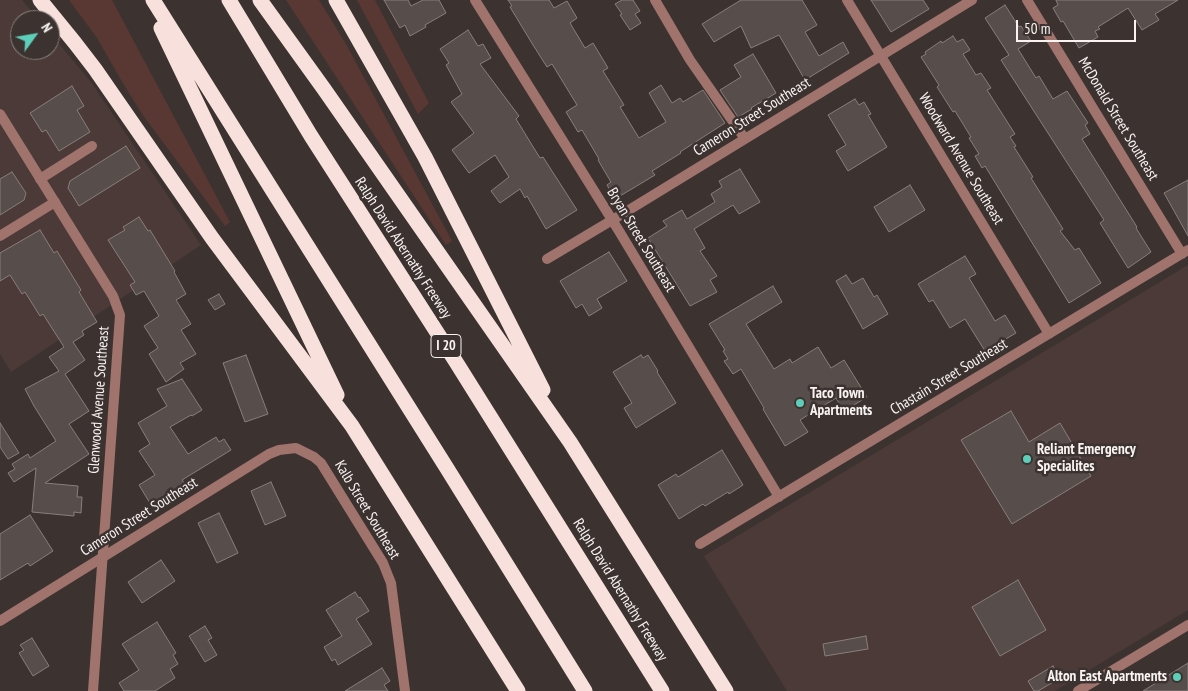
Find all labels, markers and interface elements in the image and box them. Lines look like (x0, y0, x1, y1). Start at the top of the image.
north arrow (10, 10, 60, 60)
scale bar (1018, 10, 1138, 42)
text: 50 m (1024, 19, 1050, 38)
text: N (37, 20, 57, 36)
street label: McDonald Street Southeast (1074, 54, 1162, 184)
street label: Cameron Street Southeast (690, 74, 814, 160)
street label: Woodward Avenue Southeast (915, 90, 1007, 228)
street label: Ralph David Abernathy Freeway (351, 174, 455, 322)
street label: Bryan Street Southeast (603, 185, 679, 295)
street label: Glenwood Avenue Southeast (85, 326, 113, 474)
road number: I 20 (431, 334, 461, 358)
street label: Chastain Street Southeast (887, 335, 1011, 419)
place label: Taco Town Apartments (810, 385, 872, 420)
marker: Taco Town Apartments (794, 397, 806, 409)
place label: Reliant Emergency Specialites (1037, 441, 1136, 476)
marker: Reliant Emergency Specialites (1021, 453, 1033, 465)
street label: Kalb Street Southeast (330, 457, 404, 563)
street label: Cameron Street Southeast (77, 474, 201, 560)
street label: Ralph David Abernathy Freeway (569, 515, 671, 665)
place label: Alton East Apartments (1047, 668, 1167, 686)
marker: Alton East Apartments (1171, 671, 1183, 683)

